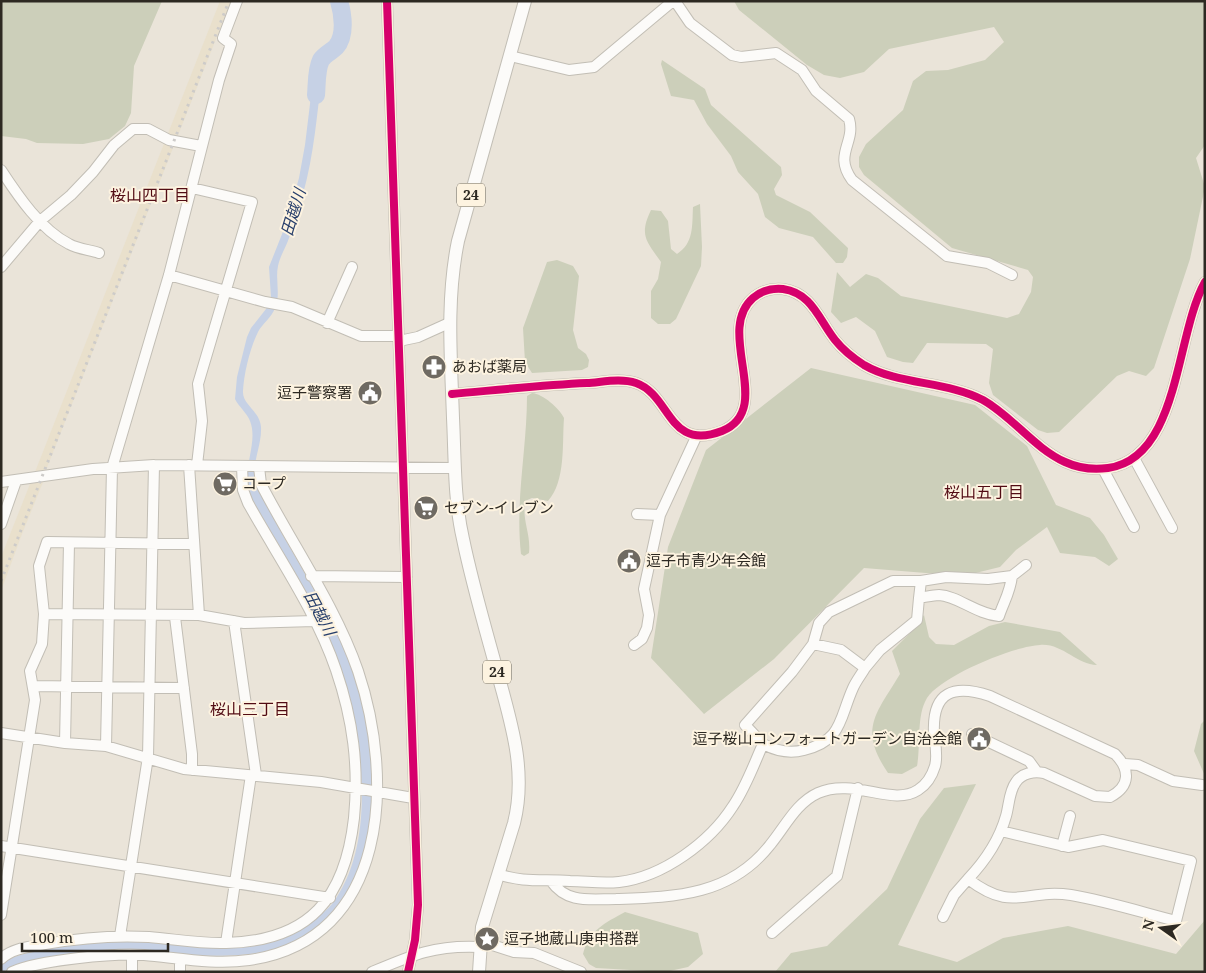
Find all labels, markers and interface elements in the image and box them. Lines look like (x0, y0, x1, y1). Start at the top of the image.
district label: 桜山四丁目 (110, 184, 190, 206)
water label: 田越川 (275, 184, 311, 238)
road number: 24 (457, 184, 485, 206)
pharmacy icon: あおば薬局 (421, 354, 447, 380)
place label: あおば薬局 (452, 356, 527, 376)
public building icon: 逗子警察署 (357, 380, 383, 406)
place label: 逗子警察署 (277, 382, 352, 402)
supermarket icon: コープ (212, 471, 238, 497)
place label: コープ (242, 473, 286, 493)
district label: 桜山五丁目 (944, 481, 1024, 503)
supermarket icon: セブン-イレブン (413, 495, 439, 521)
place label: セブン-イレブン (444, 497, 554, 517)
public building icon: 逗子市青少年会館 (616, 548, 642, 574)
place label: 逗子市青少年会館 (646, 550, 766, 570)
water label: 田越川 (299, 587, 342, 641)
road number: 24 (483, 660, 511, 684)
district label: 桜山三丁目 (210, 698, 290, 720)
public building icon: 逗子桜山コンフォートガーデン自治会館 (966, 726, 992, 752)
place label: 逗子桜山コンフォートガーデン自治会館 (692, 728, 962, 748)
north arrow (1136, 903, 1186, 953)
text: N (1137, 917, 1158, 932)
scale bar (22, 920, 169, 952)
place icon: 逗子地蔵山庚申搭群 (474, 926, 500, 952)
text: 100 m (30, 927, 73, 947)
place label: 逗子地蔵山庚申搭群 (504, 928, 639, 948)

